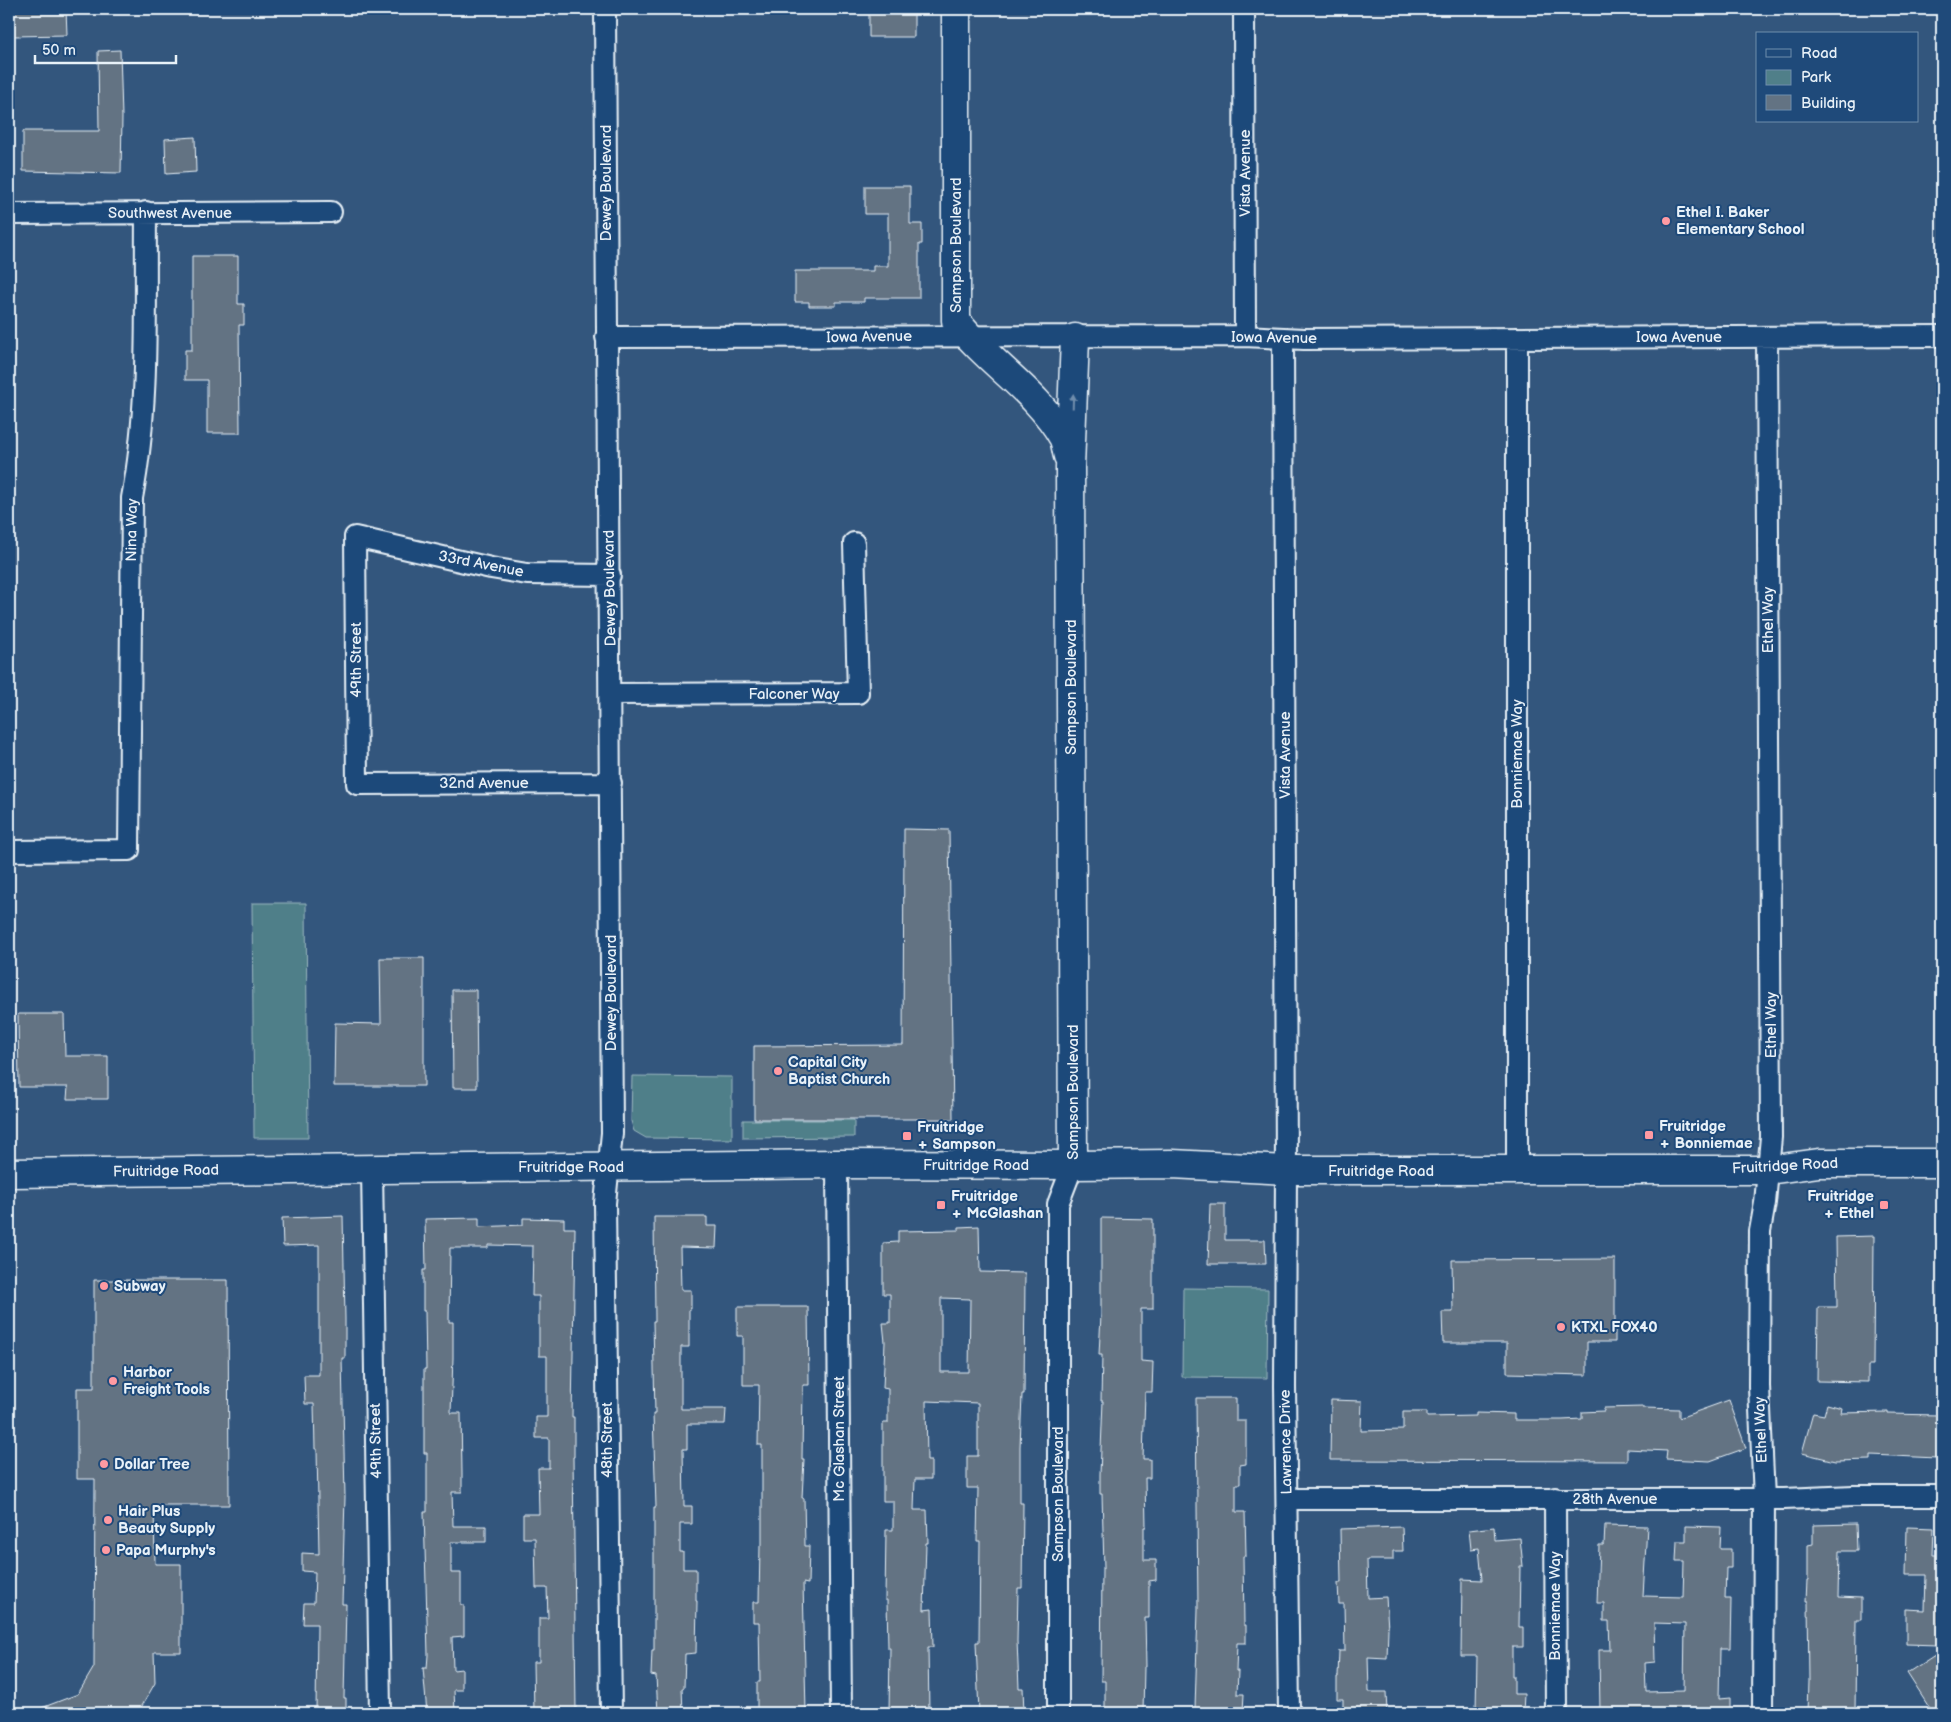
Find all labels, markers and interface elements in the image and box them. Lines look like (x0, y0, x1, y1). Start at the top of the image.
scale bar (35, 32, 176, 64)
legend (1756, 32, 1918, 122)
text: 50 m (42, 41, 76, 60)
text: Road (1801, 44, 1837, 63)
text: Park (1801, 68, 1832, 87)
text: Building (1801, 94, 1856, 113)
street label: Dewey Boulevard (597, 125, 616, 241)
street label: Vista Avenue (1236, 129, 1255, 217)
street label: Sampson Boulevard (947, 177, 966, 313)
place label: Ethel I. Baker Elementary School (1676, 203, 1804, 239)
street label: Southwest Avenue (108, 204, 232, 223)
marker: Ethel I. Baker Elementary School (1660, 215, 1672, 227)
street label: Iowa Avenue (826, 327, 912, 347)
street label: Iowa Avenue (1231, 328, 1317, 348)
street label: Iowa Avenue (1636, 328, 1722, 347)
one-way arrow (1069, 393, 1077, 409)
street label: Nina Way (122, 498, 142, 562)
street label: Dewey Boulevard (599, 530, 621, 646)
street label: 33rd Avenue (437, 546, 525, 582)
street label: Ethel Way (1759, 586, 1778, 653)
street label: Sampson Boulevard (1062, 619, 1081, 755)
street label: 49th Street (347, 622, 366, 698)
street label: Falconer Way (748, 685, 840, 704)
street label: Bonniemae Way (1508, 699, 1527, 809)
street label: Vista Avenue (1276, 711, 1295, 799)
street label: 32nd Avenue (439, 774, 529, 793)
street label: Dewey Boulevard (602, 935, 621, 1051)
street label: Ethel Way (1762, 991, 1781, 1058)
street label: Sampson Boulevard (1064, 1024, 1083, 1160)
place label: Capital City Baptist Church (788, 1053, 890, 1089)
marker: Capital City Baptist Church (772, 1065, 784, 1077)
place label: Fruitridge + Bonniemae (1659, 1117, 1753, 1153)
place label: Fruitridge + Sampson (917, 1118, 996, 1154)
marker: Fruitridge + Bonniemae (1643, 1129, 1655, 1141)
marker: Fruitridge + Sampson (901, 1130, 913, 1142)
street label: Fruitridge Road (1731, 1154, 1839, 1178)
street label: Fruitridge Road (923, 1156, 1029, 1175)
street label: Fruitridge Road (518, 1158, 624, 1177)
street label: Fruitridge Road (113, 1161, 219, 1181)
street label: Fruitridge Road (1328, 1162, 1434, 1181)
place label: Fruitridge + McGlashan (951, 1187, 1043, 1223)
place label: Fruitridge + Ethel (1807, 1187, 1874, 1223)
marker: Fruitridge + McGlashan (935, 1199, 947, 1211)
marker: Fruitridge + Ethel (1878, 1199, 1890, 1211)
place label: Subway (114, 1277, 166, 1296)
marker: Subway (98, 1280, 110, 1292)
place label: KTXL FOX40 (1571, 1318, 1658, 1337)
marker: KTXL FOX40 (1555, 1321, 1567, 1333)
place label: Harbor Freight Tools (123, 1363, 210, 1399)
marker: Harbor Freight Tools (107, 1375, 119, 1387)
street label: Mc Glashan Street (830, 1376, 849, 1502)
street label: Lawrence Drive (1276, 1389, 1296, 1495)
street label: Ethel Way (1750, 1396, 1772, 1464)
street label: 48th Street (598, 1402, 617, 1478)
street label: 49th Street (366, 1403, 386, 1479)
street label: Sampson Boulevard (1049, 1426, 1068, 1562)
place label: Dollar Tree (114, 1455, 190, 1474)
marker: Dollar Tree (98, 1458, 110, 1470)
street label: 28th Avenue (1573, 1490, 1658, 1509)
place label: Hair Plus Beauty Supply (118, 1502, 215, 1538)
marker: Hair Plus Beauty Supply (102, 1514, 114, 1526)
place label: Papa Murphy's (116, 1541, 216, 1560)
marker: Papa Murphy's (100, 1544, 112, 1556)
street label: Bonniemae Way (1546, 1551, 1565, 1661)

